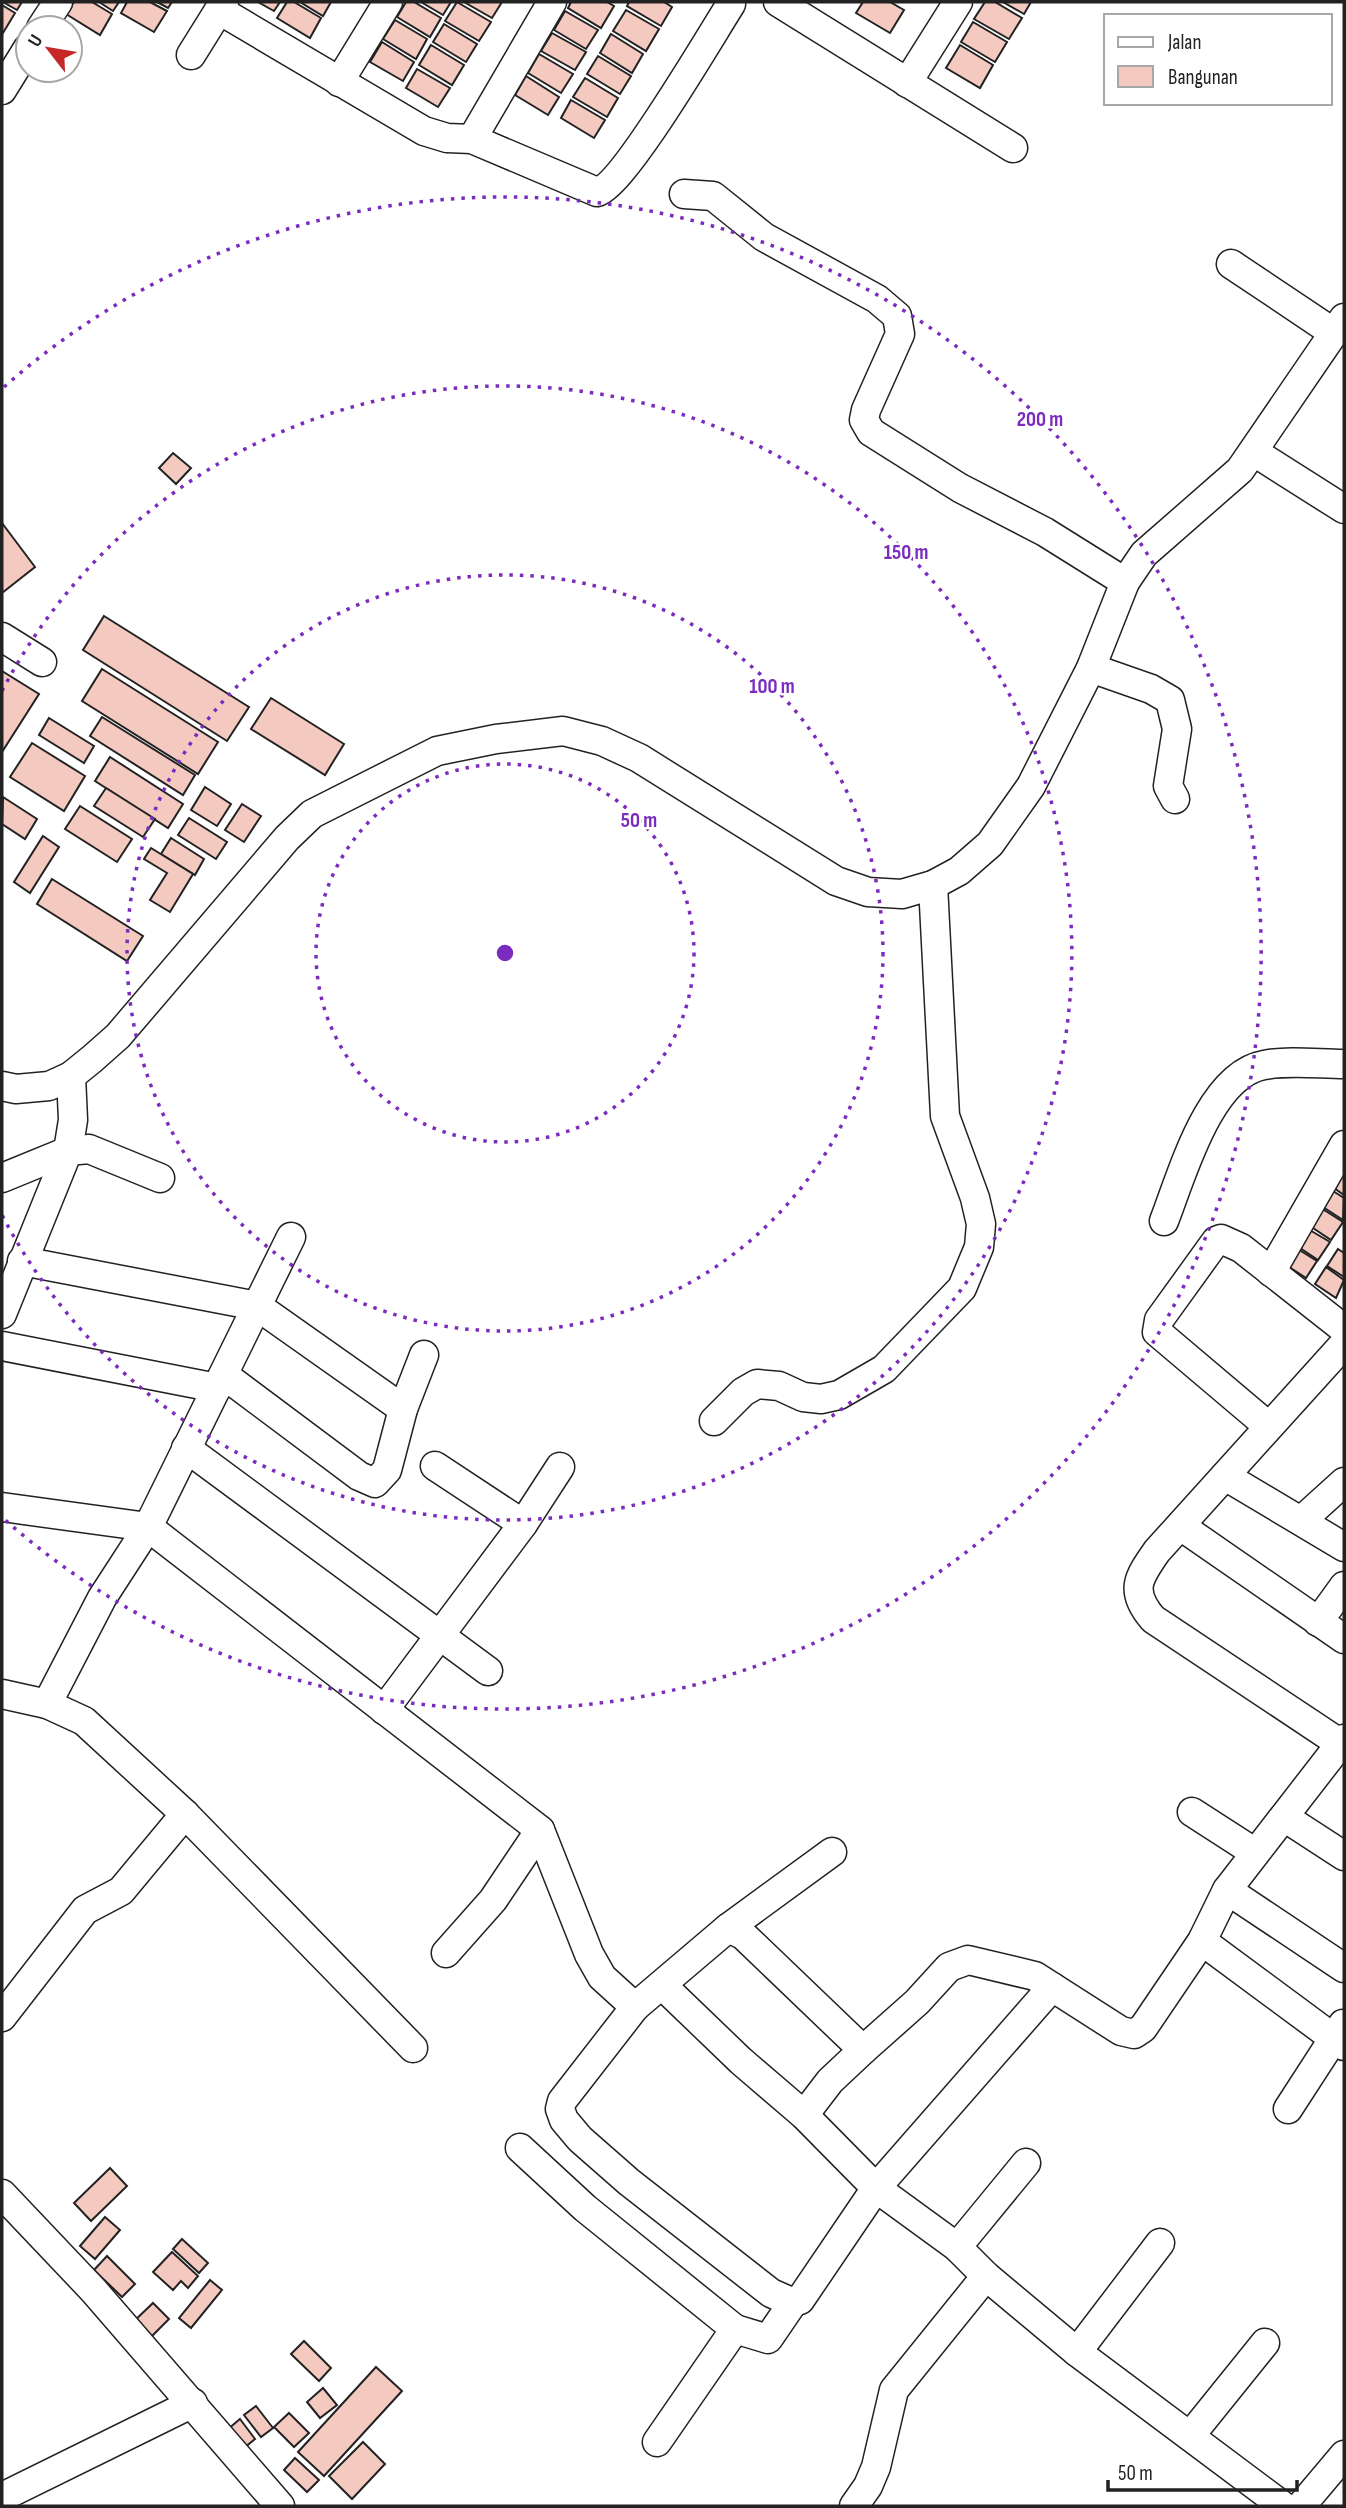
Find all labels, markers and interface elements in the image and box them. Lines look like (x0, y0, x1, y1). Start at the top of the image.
north arrow (14, 14, 84, 84)
legend (1104, 14, 1332, 105)
text: Jalan (1167, 30, 1201, 55)
text: U (23, 31, 48, 51)
text: Bangunan (1168, 65, 1238, 90)
text: 200 m (1017, 407, 1063, 432)
text: 150 m (884, 540, 928, 565)
text: 100 m (749, 674, 795, 699)
text: 50 m (621, 808, 657, 833)
centre of rings (493, 941, 517, 965)
scale bar (1108, 2448, 1297, 2492)
text: 50 m (1118, 2461, 1153, 2486)

